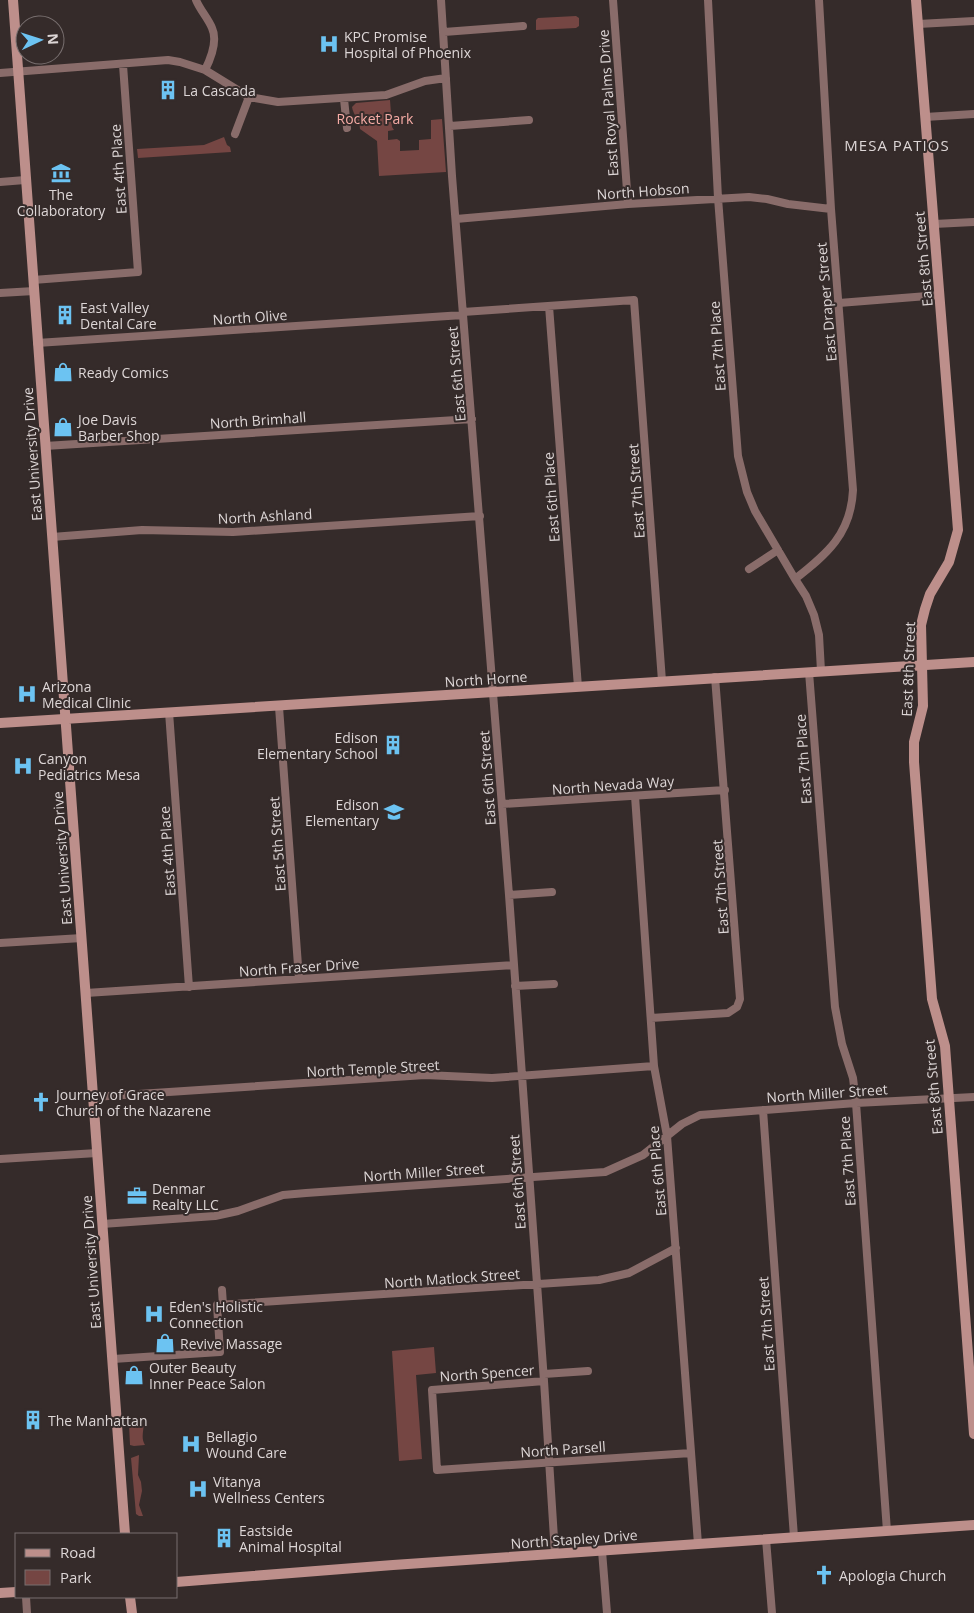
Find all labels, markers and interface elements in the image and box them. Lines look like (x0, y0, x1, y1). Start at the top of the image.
north arrow (15, 15, 65, 65)
place label: KPC Promise Hospital of Phoenix (344, 27, 472, 62)
street label: East Royal Palms Drive (593, 29, 623, 177)
text: N (44, 33, 63, 45)
hospital icon: KPC Promise Hospital of Phoenix (318, 33, 340, 55)
building icon: La Cascada (157, 79, 179, 101)
place label: La Cascada (183, 81, 256, 100)
park label: Rocket Park (337, 109, 414, 128)
street label: East 4th Place (105, 123, 131, 215)
district label: MESA PATIOS (844, 135, 950, 155)
museum icon: The Collaboratory (50, 162, 72, 184)
street label: North Hobson (596, 178, 690, 204)
place label: The Collaboratory (17, 185, 106, 220)
street label: East 8th Street (909, 211, 937, 307)
street label: East Draper Street (811, 242, 841, 362)
place label: East Valley Dental Care (80, 298, 157, 333)
street label: East 7th Place (704, 300, 730, 392)
building icon: East Valley Dental Care (54, 304, 76, 326)
street label: North Olive (212, 305, 288, 329)
street label: East 6th Street (442, 326, 470, 422)
shop icon: Ready Comics (52, 361, 74, 383)
place label: Ready Comics (78, 363, 169, 382)
street label: East University Drive (18, 386, 46, 521)
street label: North Brimhall (209, 407, 307, 433)
place label: Joe Davis Barber Shop (76, 410, 160, 445)
shop icon: Joe Davis Barber Shop (52, 416, 74, 438)
street label: East 7th Street (623, 443, 649, 539)
street label: East 6th Place (538, 451, 564, 543)
street label: North Ashland (217, 504, 313, 528)
street label: East 8th Street (897, 621, 919, 717)
street label: North Horne (444, 667, 528, 691)
place label: Arizona Medical Clinic (42, 677, 131, 712)
hospital icon: Arizona Medical Clinic (16, 683, 38, 705)
street label: East 7th Place (790, 713, 816, 805)
place label: Edison Elementary School (257, 728, 378, 763)
street label: East 6th Street (474, 730, 500, 826)
building icon: Edison Elementary School (382, 734, 404, 756)
place label: Canyon Pediatrics Mesa (38, 749, 140, 784)
hospital icon: Canyon Pediatrics Mesa (12, 755, 34, 777)
street label: North Nevada Way (551, 771, 676, 799)
street label: East University Drive (48, 790, 76, 925)
place label: Edison Elementary (305, 795, 380, 830)
street label: East 5th Street (264, 796, 290, 892)
school or university icon: Edison Elementary (383, 801, 405, 823)
street label: East 4th Place (154, 805, 180, 897)
street label: East 7th Street (707, 839, 733, 935)
street label: North Fraser Drive (238, 953, 360, 981)
street label: East 8th Street (919, 1039, 947, 1135)
street label: North Temple Street (306, 1055, 440, 1081)
street label: North Miller Street (766, 1079, 888, 1107)
place label: Journey of Grace Church of the Nazarene (54, 1085, 211, 1120)
church icon: Journey of Grace Church of the Nazarene (30, 1091, 52, 1113)
street label: East 7th Place (834, 1115, 860, 1207)
street label: East 6th Place (644, 1125, 670, 1217)
street label: East 6th Street (504, 1134, 530, 1230)
street label: North Miller Street (363, 1158, 485, 1186)
place label: Denmar Realty LLC (152, 1179, 219, 1214)
office icon: Denmar Realty LLC (126, 1185, 148, 1207)
street label: East University Drive (77, 1194, 105, 1329)
street label: North Matlock Street (383, 1264, 521, 1292)
street label: East 7th Street (753, 1276, 779, 1372)
place label: Eden's Holistic Connection (169, 1297, 263, 1332)
hospital icon: Eden's Holistic Connection (143, 1303, 165, 1325)
shop icon: Revive Massage (154, 1332, 176, 1354)
place label: Revive Massage (180, 1334, 283, 1353)
place label: Outer Beauty Inner Peace Salon (149, 1358, 266, 1393)
street label: North Spencer (439, 1360, 535, 1386)
shop icon: Outer Beauty Inner Peace Salon (123, 1364, 145, 1386)
building icon: The Manhattan (22, 1409, 44, 1431)
place label: The Manhattan (48, 1411, 147, 1430)
place label: Bellagio Wound Care (206, 1427, 287, 1462)
hospital icon: Bellagio Wound Care (180, 1433, 202, 1455)
street label: North Parsell (520, 1437, 606, 1461)
place label: Vitanya Wellness Centers (213, 1472, 325, 1507)
hospital icon: Vitanya Wellness Centers (187, 1478, 209, 1500)
place label: Eastside Animal Hospital (239, 1521, 342, 1556)
street label: North Stapley Drive (510, 1525, 638, 1553)
building icon: Eastside Animal Hospital (213, 1527, 235, 1549)
legend (15, 1533, 178, 1598)
text: Road (60, 1542, 96, 1562)
church icon: Apologia Church (813, 1564, 835, 1586)
place label: Apologia Church (839, 1566, 946, 1585)
text: Park (60, 1567, 91, 1587)

